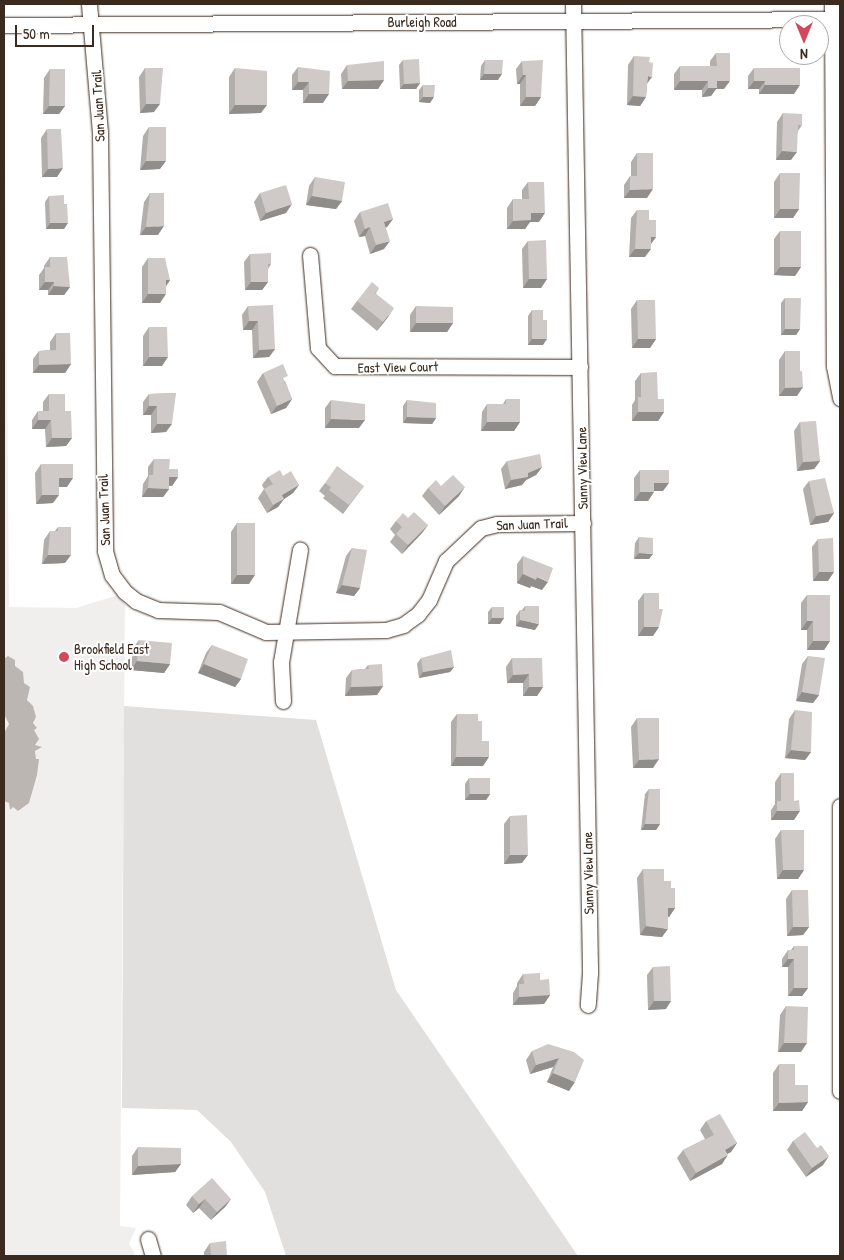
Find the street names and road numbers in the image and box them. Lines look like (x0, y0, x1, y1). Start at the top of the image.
street label: Burleigh Road (388, 14, 456, 30)
street label: San Juan Trail (88, 70, 108, 142)
street label: East View Court (358, 358, 438, 376)
street label: Sunny View Lane (573, 427, 591, 509)
street label: San Juan Trail (94, 474, 114, 546)
street label: San Juan Trail (496, 514, 568, 534)
street label: Sunny View Lane (579, 832, 597, 914)

